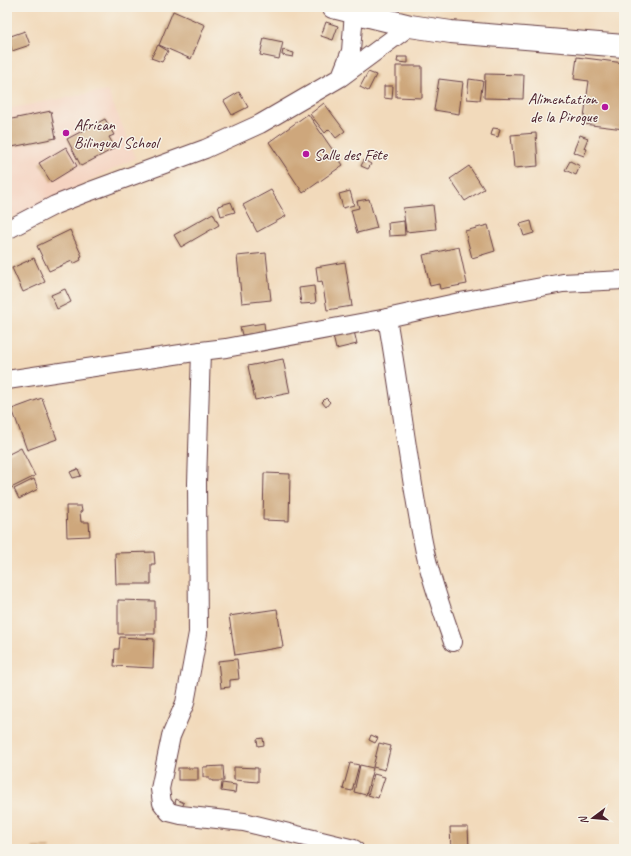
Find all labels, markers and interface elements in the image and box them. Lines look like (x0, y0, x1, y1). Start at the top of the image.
place label: Alimentation de la Pirogue (528, 89, 599, 127)
marker: Alimentation de la Pirogue (600, 102, 610, 112)
place label: African Bilingual School (74, 115, 161, 153)
marker: African Bilingual School (61, 128, 71, 138)
place label: Salle des Fête (314, 145, 389, 165)
marker: Salle des Fête (301, 149, 311, 159)
north arrow (573, 798, 613, 838)
text: N (575, 813, 591, 826)

